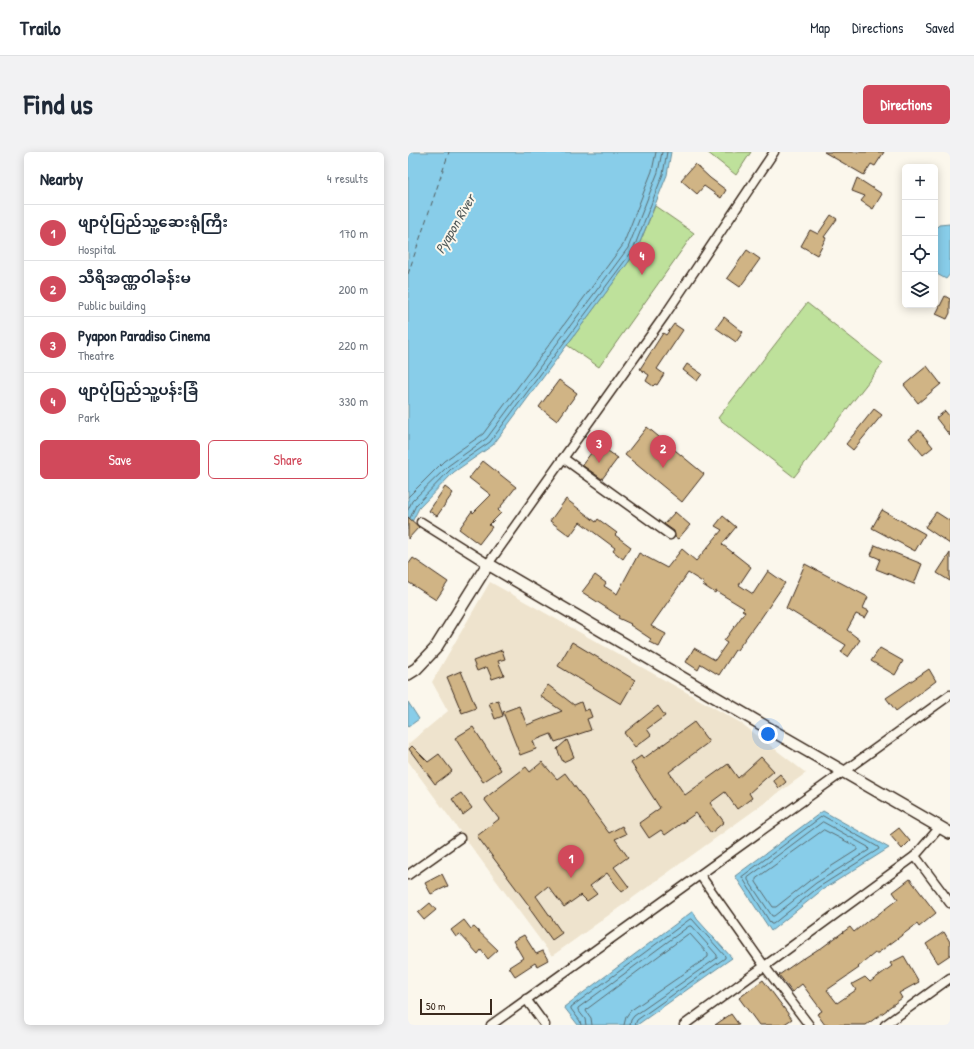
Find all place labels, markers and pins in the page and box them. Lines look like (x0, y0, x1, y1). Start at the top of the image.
pin: 4 (629, 242, 655, 275)
pin: 3 (586, 430, 612, 463)
pin: 2 (650, 435, 676, 468)
pin: 1 (558, 845, 584, 878)

